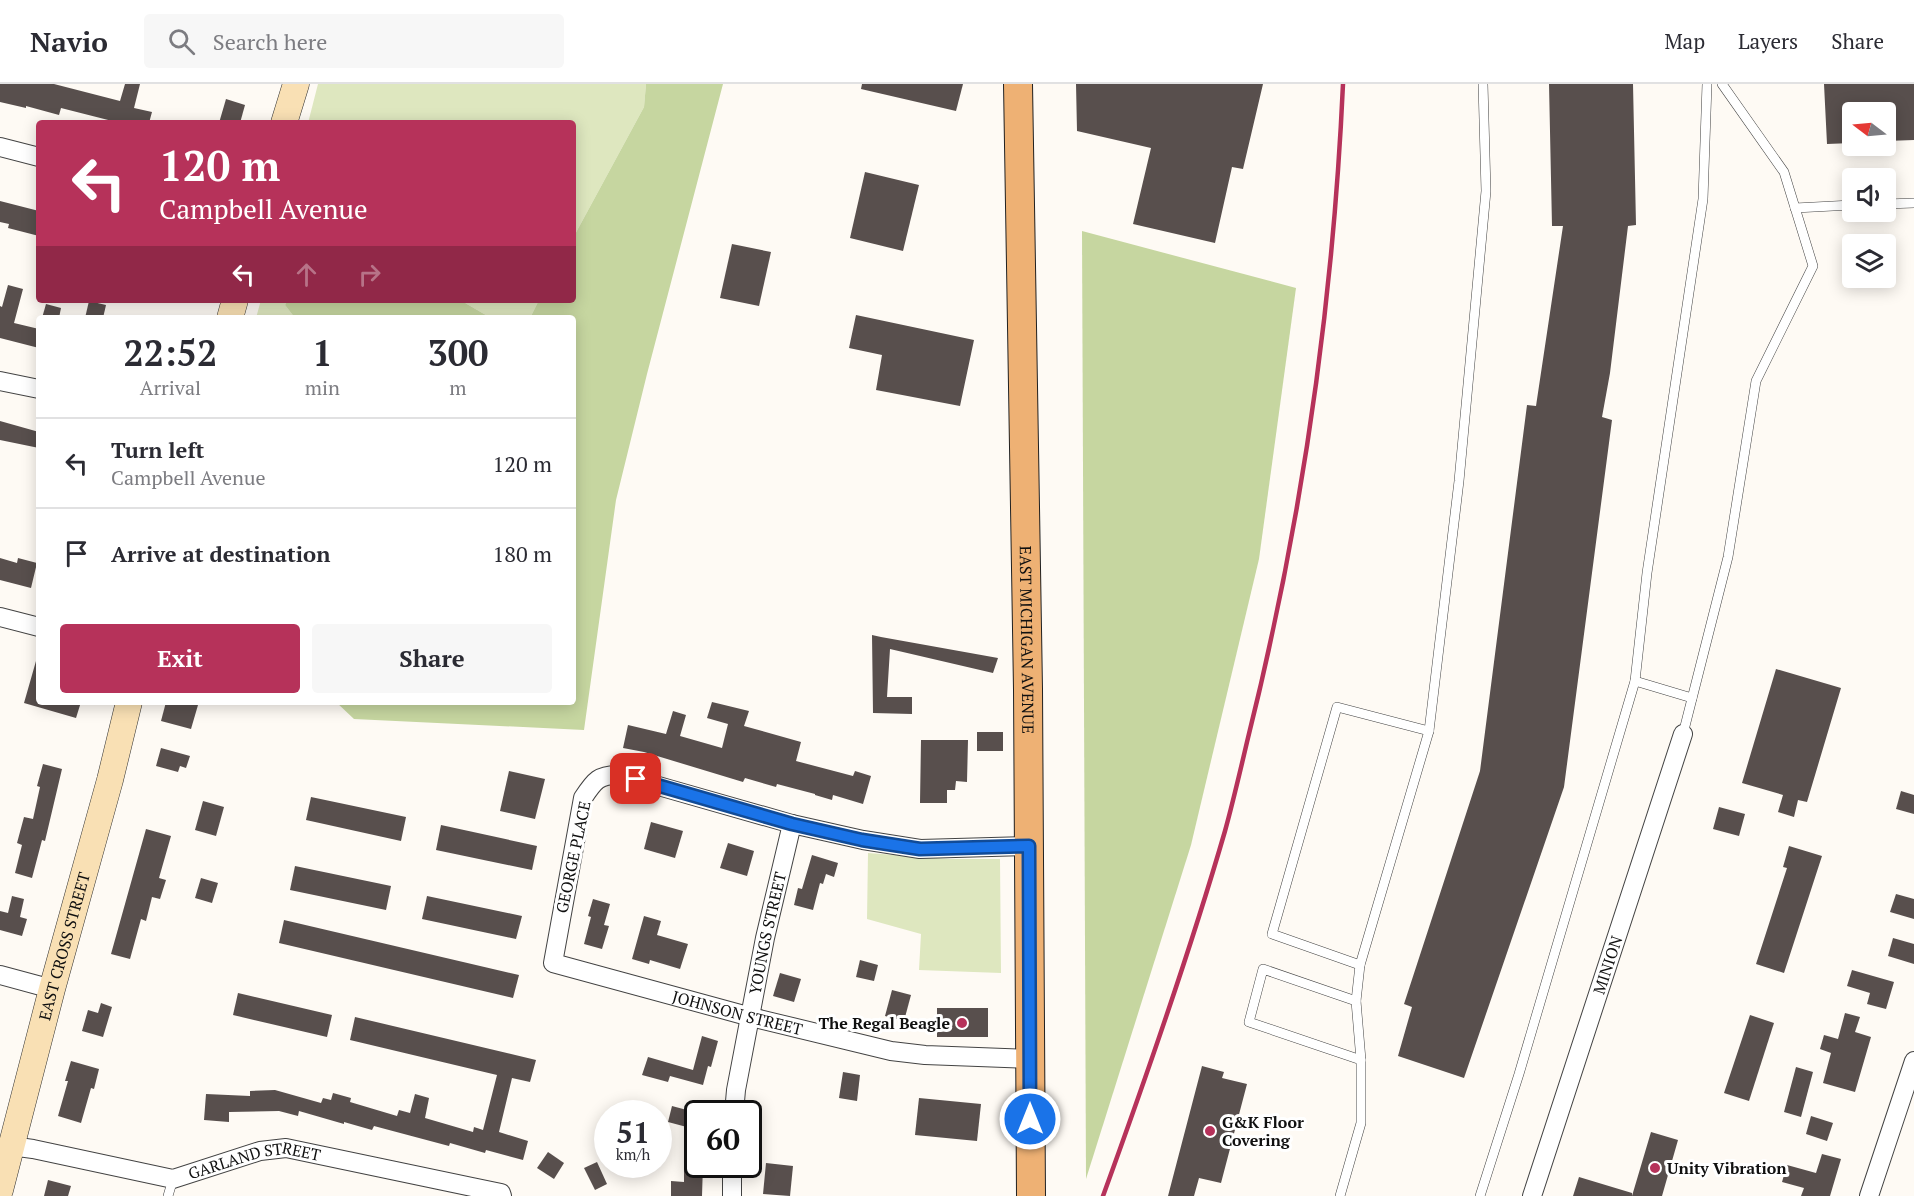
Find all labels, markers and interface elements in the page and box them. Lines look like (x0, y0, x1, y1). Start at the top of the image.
search box (144, 14, 564, 68)
text: Navio (30, 23, 108, 60)
icon: search (165, 25, 198, 58)
text: Search here (213, 27, 327, 56)
text: Map (1664, 27, 1705, 55)
text: Layers (1738, 27, 1798, 55)
text: Share (1831, 27, 1884, 55)
north arrow (1842, 102, 1896, 156)
map controls (1842, 102, 1896, 288)
text: 120 m (159, 137, 280, 193)
icon: left (60, 144, 138, 222)
button: sound (1842, 168, 1896, 222)
text: Campbell Avenue (159, 191, 368, 227)
button: layers (1842, 234, 1896, 288)
icon: left (227, 258, 260, 291)
icon: ahead (290, 258, 323, 291)
icon: right (353, 258, 386, 291)
text: 22:52 (124, 329, 217, 376)
text: 1 (312, 329, 333, 376)
text: 300 (427, 329, 488, 376)
text: Arrival (140, 374, 201, 401)
text: min (305, 374, 340, 401)
text: m (449, 374, 467, 401)
text: Turn left (111, 435, 204, 464)
icon: left (60, 447, 93, 480)
text: 120 m (492, 449, 552, 478)
text: Campbell Avenue (111, 464, 266, 491)
icon: arrive (60, 537, 93, 570)
text: Arrive at destination (111, 539, 330, 568)
text: 180 m (492, 539, 552, 568)
street label: EAST MICHIGAN AVENUE (1015, 546, 1039, 734)
button: Exit (60, 624, 300, 693)
button: Share (312, 624, 552, 693)
pin (610, 753, 661, 804)
icon: arrive (619, 762, 652, 795)
street label: GEORGE PLACE (550, 799, 596, 915)
street label: EAST CROSS STREET (33, 870, 95, 1023)
street label: YOUNGS STREET (743, 870, 791, 996)
street label: MINION (1588, 933, 1627, 997)
street label: JOHNSON STREET (670, 985, 805, 1040)
place label: The Regal Beagle (818, 1012, 950, 1034)
marker: The Regal Beagle (955, 1016, 969, 1030)
position arrow (998, 1087, 1062, 1151)
speed limit sign: 60 (684, 1100, 762, 1178)
place label: G&K Floor Covering (1222, 1111, 1304, 1151)
text: 51 (616, 1112, 650, 1152)
marker: G&K Floor Covering (1203, 1124, 1217, 1138)
street label: GARLAND STREET (185, 1136, 323, 1184)
text: km/h (616, 1144, 650, 1164)
place label: Unity Vibration (1667, 1157, 1787, 1179)
marker: Unity Vibration (1648, 1161, 1662, 1175)

